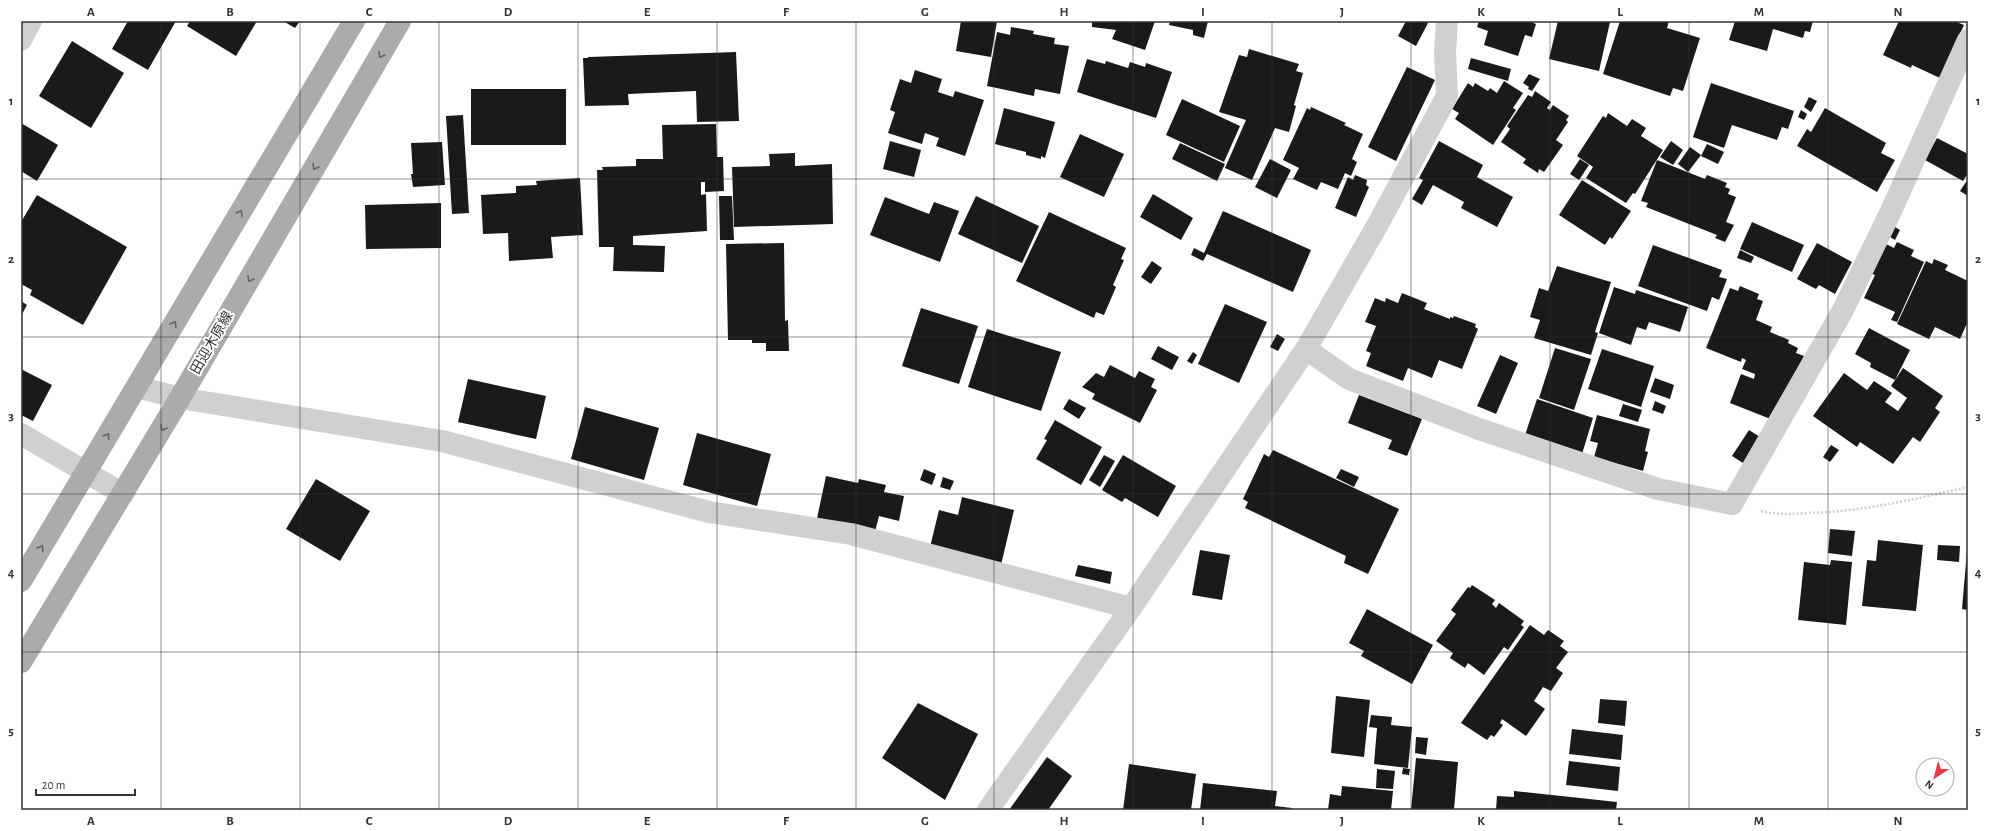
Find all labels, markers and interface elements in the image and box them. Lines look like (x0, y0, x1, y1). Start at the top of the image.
text: A (87, 6, 95, 19)
text: B (226, 6, 234, 19)
text: C (366, 6, 373, 19)
text: D (504, 6, 513, 19)
text: E (644, 6, 651, 19)
text: F (783, 6, 790, 19)
text: G (921, 6, 929, 19)
text: H (1059, 6, 1069, 19)
text: I (1201, 6, 1205, 19)
text: J (1340, 6, 1344, 19)
text: K (1477, 6, 1485, 19)
text: L (1617, 6, 1623, 19)
text: M (1754, 6, 1764, 19)
text: N (1893, 6, 1903, 19)
one-way arrow (378, 51, 385, 58)
text: 1 (9, 95, 13, 108)
text: 1 (1976, 95, 1980, 108)
one-way arrow (313, 163, 320, 170)
one-way arrow (236, 209, 243, 217)
text: 2 (8, 253, 14, 266)
text: 2 (1975, 253, 1981, 266)
one-way arrow (247, 275, 254, 282)
street label: 田迎木原線 (188, 309, 236, 377)
one-way arrow (169, 321, 177, 328)
text: 3 (8, 410, 14, 423)
text: 3 (1975, 410, 1981, 423)
one-way arrow (160, 424, 167, 431)
one-way arrow (103, 433, 110, 440)
one-way arrow (36, 545, 43, 552)
text: 4 (8, 567, 15, 580)
text: 4 (1975, 567, 1982, 580)
text: 5 (8, 725, 14, 738)
text: 5 (1975, 725, 1981, 738)
north arrow (1915, 757, 1955, 797)
scale bar (36, 771, 135, 797)
text: N (1923, 778, 1936, 791)
text: 20 m (42, 779, 65, 791)
text: A (87, 815, 95, 828)
text: B (226, 815, 234, 828)
text: C (366, 815, 373, 828)
text: D (504, 815, 513, 828)
text: E (644, 815, 651, 828)
text: F (783, 815, 790, 828)
text: G (921, 815, 929, 828)
text: H (1059, 815, 1069, 828)
text: I (1201, 815, 1205, 828)
text: J (1340, 815, 1344, 828)
text: K (1477, 815, 1485, 828)
text: L (1617, 815, 1623, 828)
text: M (1754, 815, 1764, 828)
text: N (1893, 815, 1903, 828)

